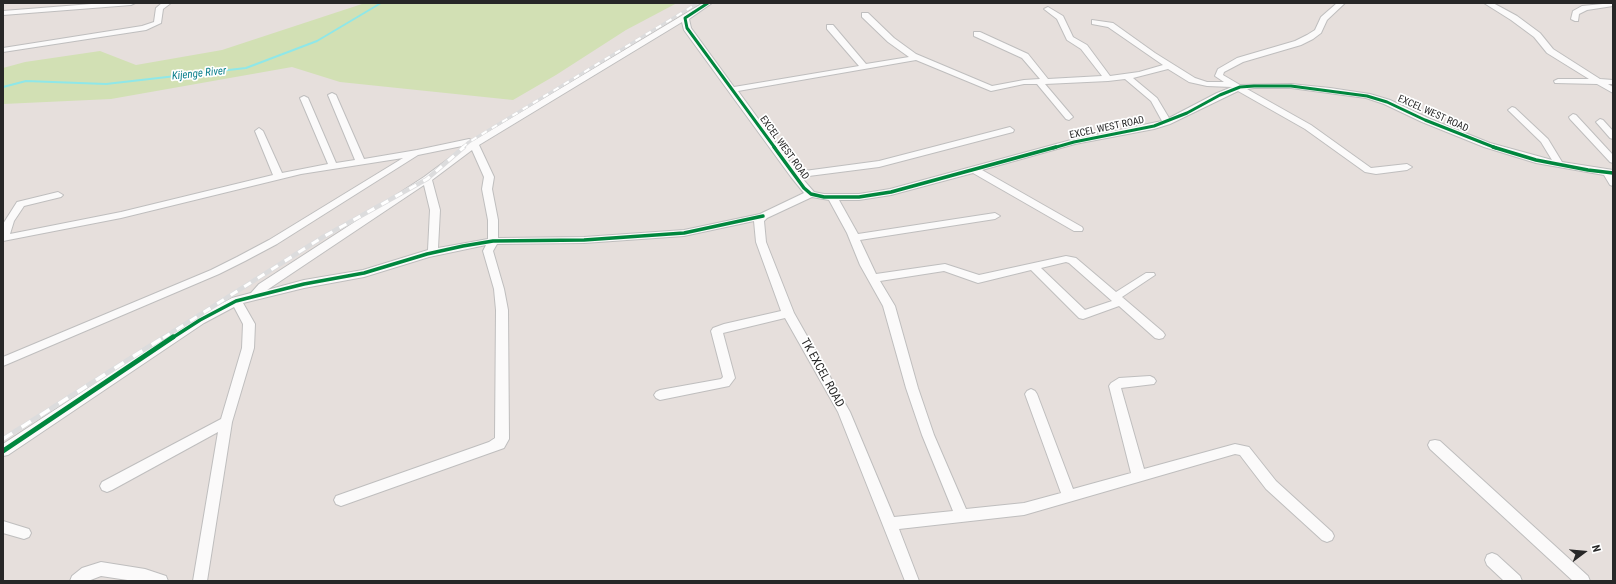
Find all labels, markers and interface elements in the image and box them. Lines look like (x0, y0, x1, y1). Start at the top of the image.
water label: Kijenge River (171, 65, 227, 83)
street label: EXCEL WEST ROAD (1396, 93, 1470, 135)
street label: EXCEL WEST ROAD (757, 114, 811, 182)
street label: EXCEL WEST ROAD (1069, 114, 1145, 142)
street label: TK EXCEL ROAD (797, 336, 847, 410)
north arrow (1564, 532, 1604, 572)
text: N (1589, 544, 1603, 554)

